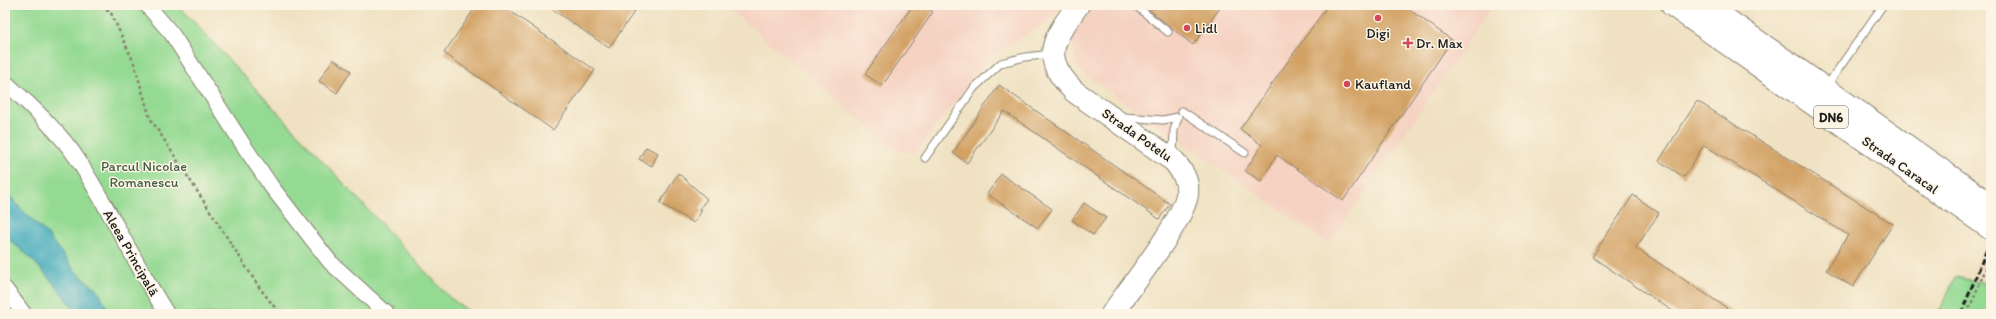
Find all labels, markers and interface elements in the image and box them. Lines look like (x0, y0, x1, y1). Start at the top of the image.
marker: Digi (1373, 13, 1383, 23)
place label: Lidl (1195, 20, 1217, 37)
marker: Lidl (1182, 23, 1192, 33)
place label: Digi (1366, 25, 1390, 42)
place label: Dr. Max (1416, 35, 1463, 52)
marker: Dr. Max (1403, 38, 1413, 48)
place label: Kaufland (1355, 76, 1411, 93)
marker: Kaufland (1342, 79, 1352, 89)
street label: Strada Potelu (1099, 105, 1176, 166)
road number: DN6 (1814, 106, 1848, 128)
street label: Strada Caracal (1858, 132, 1942, 198)
park label: Parcul Nicolae Romanescu (101, 158, 187, 191)
street label: Aleea Principală (99, 207, 163, 300)

